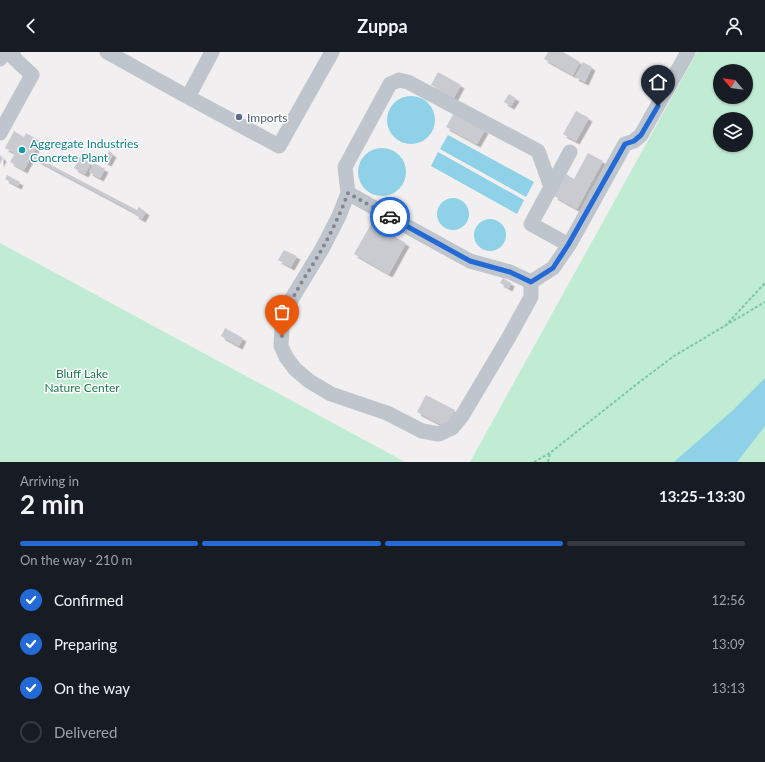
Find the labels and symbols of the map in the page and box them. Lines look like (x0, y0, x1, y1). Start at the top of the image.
north arrow (713, 64, 753, 104)
pin (641, 65, 675, 106)
place label: Imports (247, 110, 288, 125)
marker: Imports (234, 112, 244, 122)
place label: Aggregate Industries Concrete Plant (30, 136, 139, 165)
marker: Aggregate Industries Concrete Plant (17, 145, 27, 155)
courier (370, 197, 410, 237)
pin (265, 295, 299, 336)
park label: Bluff Lake Nature Center (44, 366, 120, 395)

